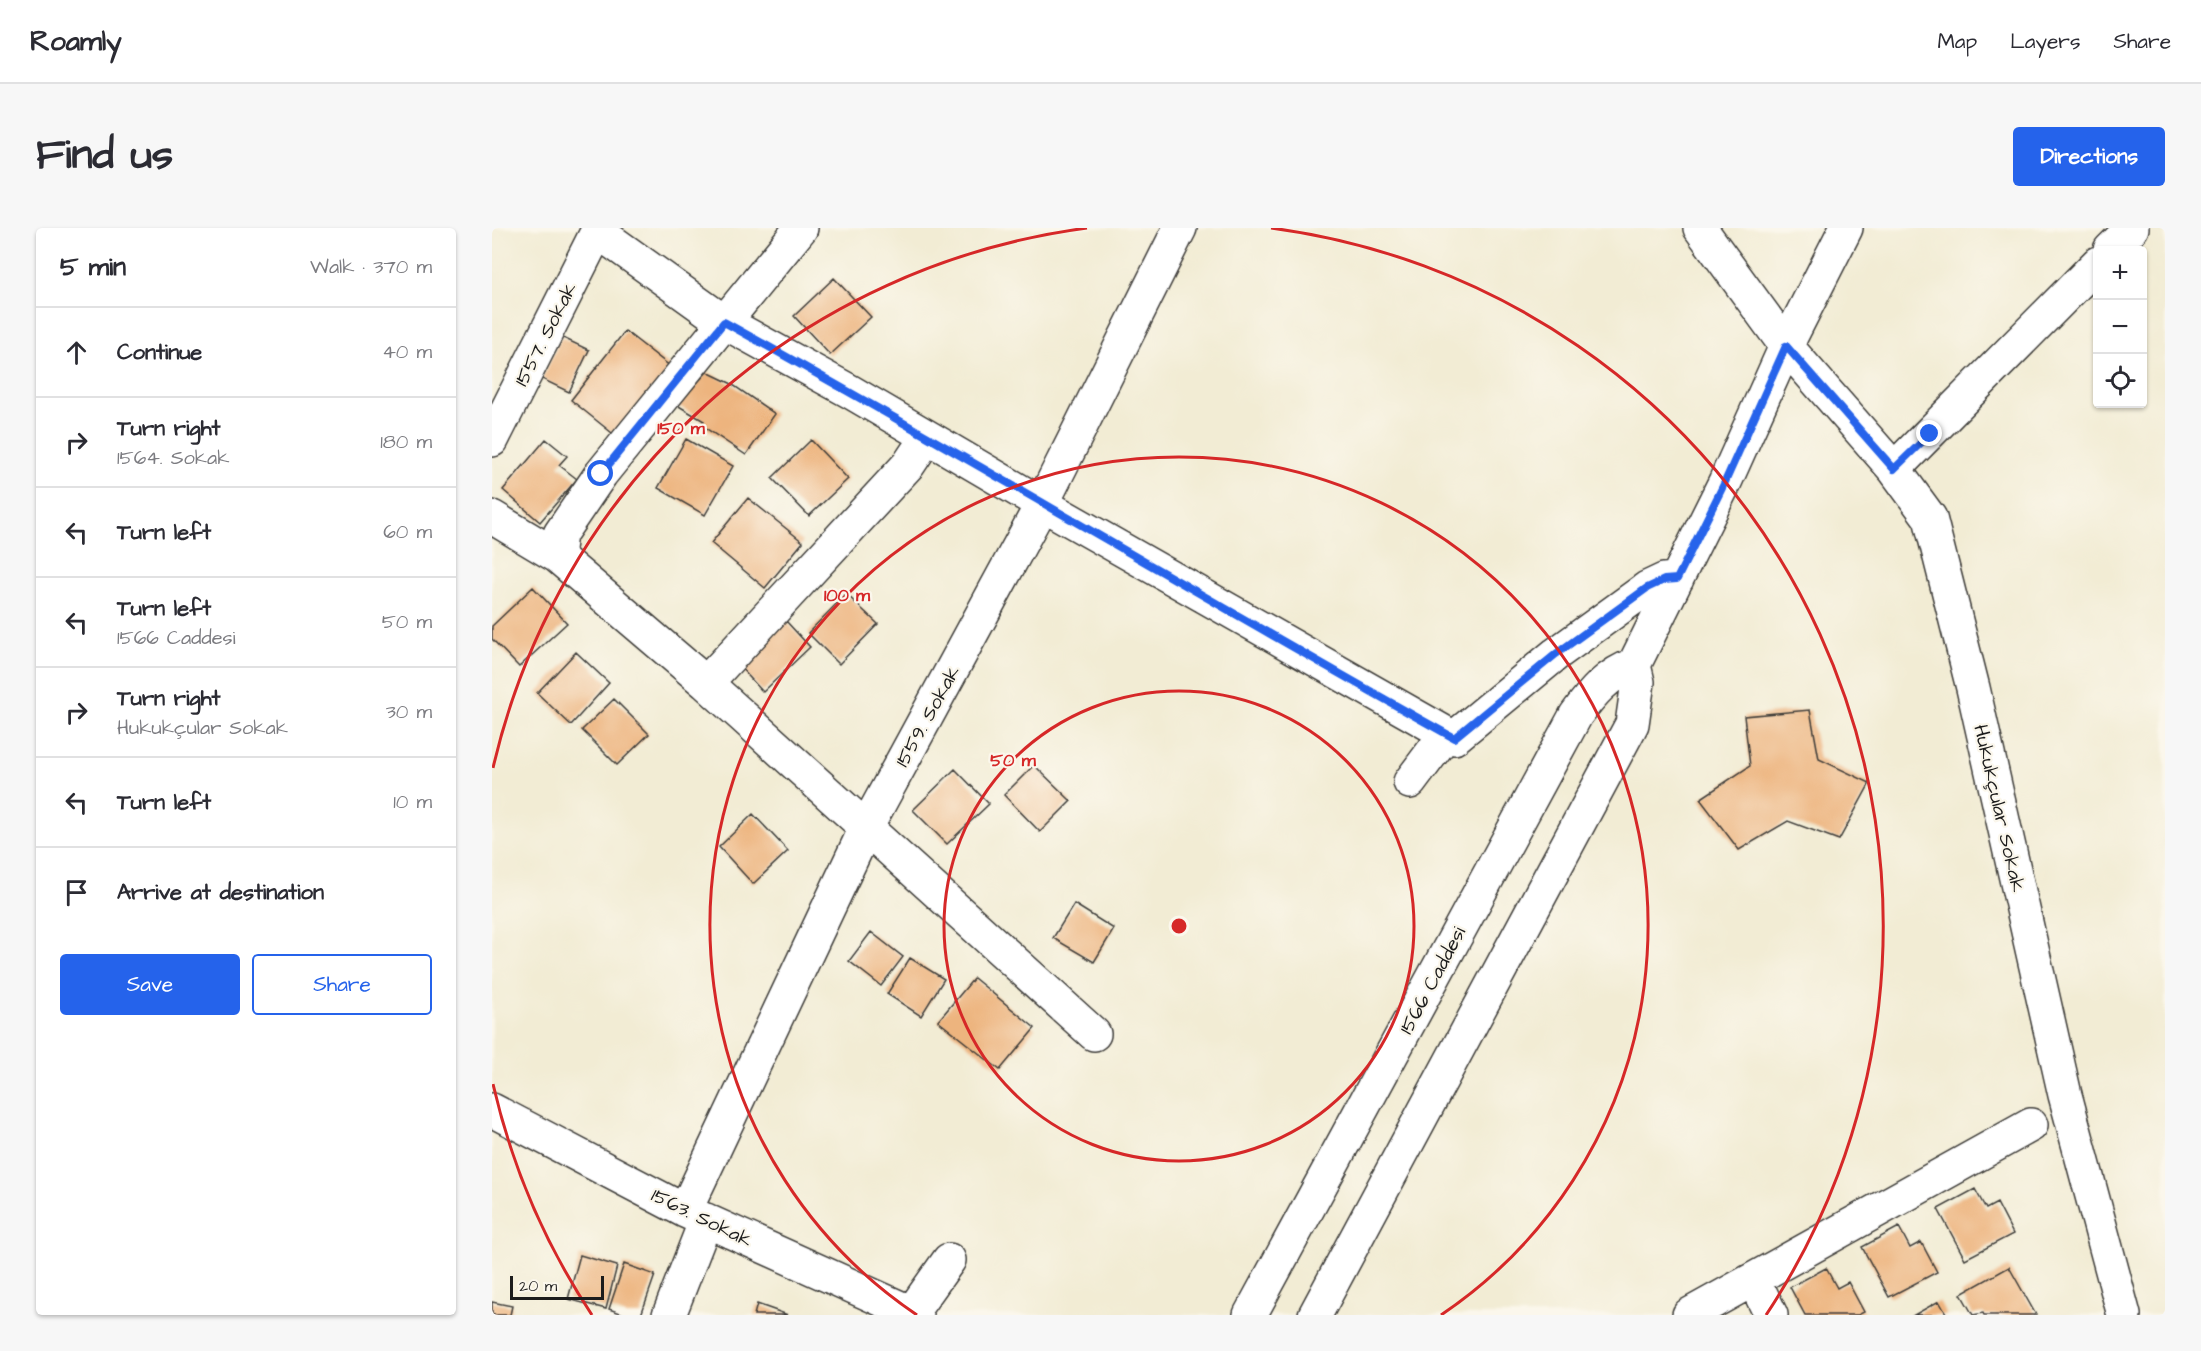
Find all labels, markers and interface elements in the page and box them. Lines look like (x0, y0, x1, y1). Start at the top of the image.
text: Roamly (30, 22, 122, 61)
text: Map (1937, 27, 1977, 56)
text: Layers (2010, 27, 2080, 56)
text: Share (2113, 27, 2171, 56)
text: Find us (36, 127, 173, 185)
button: Directions (2013, 127, 2165, 186)
map controls (2093, 246, 2147, 408)
button: + (2093, 246, 2147, 300)
text: 5 min (60, 249, 126, 285)
text: Walk · 370 m (310, 253, 432, 281)
street label: 1557. Sokak (508, 278, 584, 391)
button: − (2093, 300, 2147, 354)
icon: ahead (60, 336, 93, 369)
text: Continue (117, 337, 202, 368)
text: 40 m (382, 338, 432, 366)
button: locate (2093, 354, 2147, 408)
text: Turn right (117, 413, 220, 444)
text: 150 m (657, 416, 706, 441)
route end (1916, 420, 1942, 446)
icon: right (60, 426, 93, 459)
text: 180 m (380, 428, 432, 456)
text: 1564. Sokak (117, 444, 230, 472)
route start (587, 460, 613, 486)
icon: left (60, 516, 93, 549)
text: Turn left (117, 517, 211, 548)
text: 60 m (383, 518, 432, 546)
text: 100 m (824, 583, 871, 608)
text: Turn left (117, 593, 211, 624)
icon: left (60, 606, 93, 639)
text: 50 m (382, 608, 432, 636)
text: 1566 Caddesi (117, 624, 236, 652)
street label: 1559. Sokak (888, 661, 967, 772)
text: Turn right (117, 683, 220, 714)
icon: right (60, 696, 93, 729)
text: 30 m (386, 698, 432, 726)
text: Hukukçular Sokak (117, 714, 288, 742)
street label: Hukukçular Sokak (1966, 722, 2032, 895)
text: 50 m (990, 748, 1037, 773)
icon: left (60, 786, 93, 819)
text: Turn left (117, 787, 211, 818)
text: 10 m (393, 788, 432, 816)
icon: arrive (60, 876, 93, 909)
text: Arrive at destination (117, 877, 324, 908)
centre of rings (1169, 916, 1189, 936)
street label: 1566 Caddesi (1393, 922, 1473, 1039)
button: Save (60, 954, 240, 1015)
button: Share (252, 954, 432, 1015)
street label: 1563. Sokak (646, 1181, 757, 1254)
scale bar (510, 1273, 604, 1300)
text: 20 m (519, 1275, 557, 1297)

